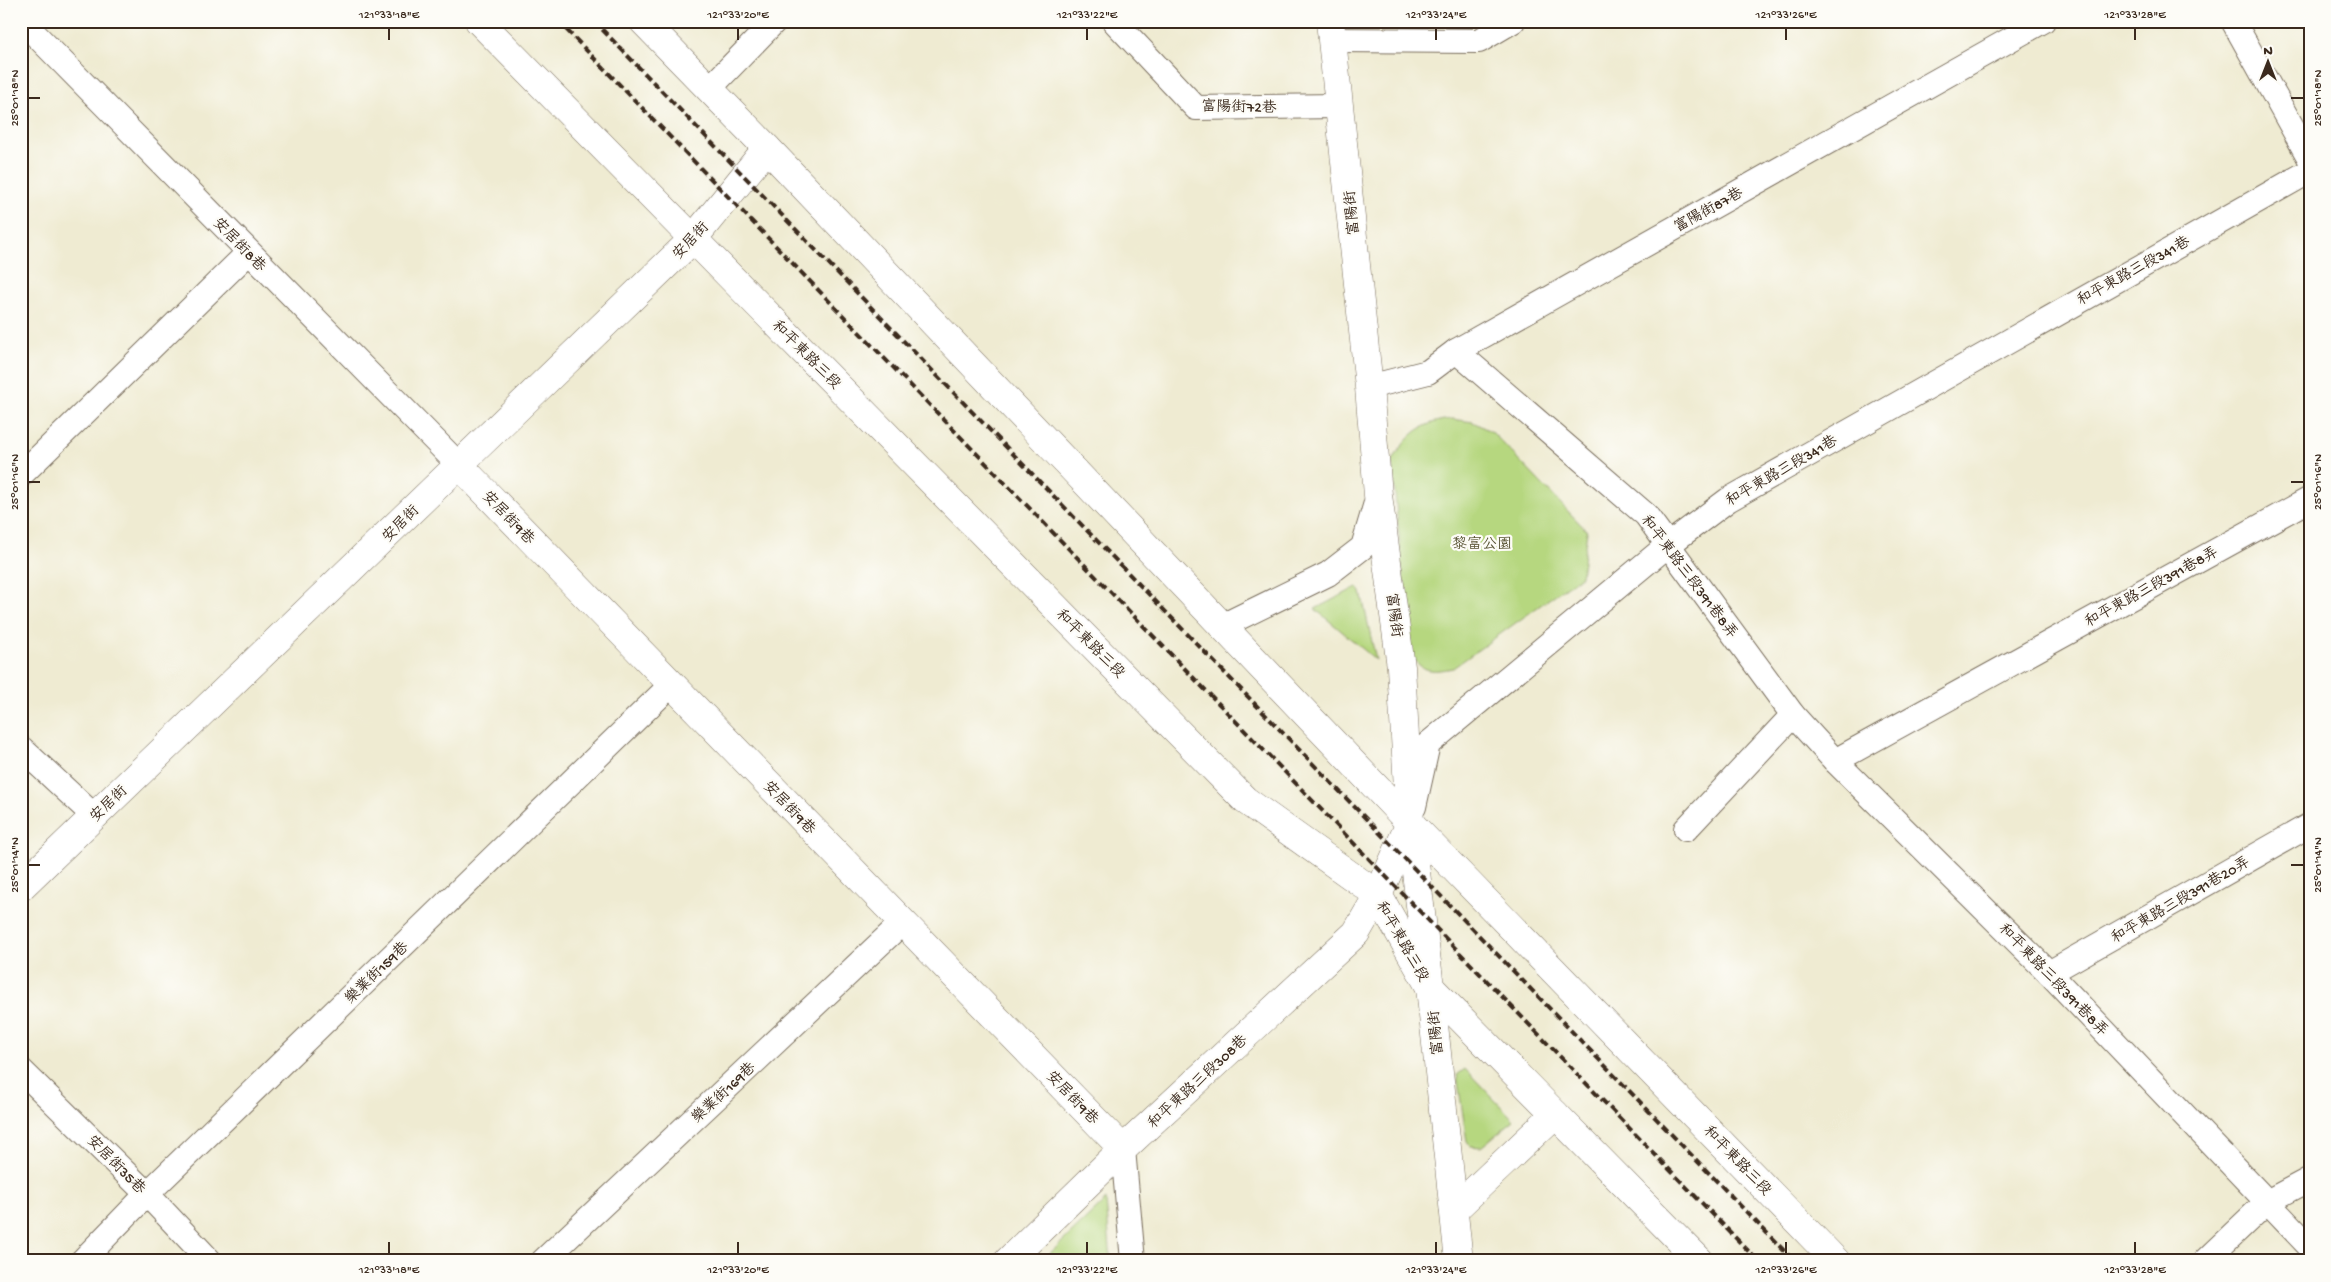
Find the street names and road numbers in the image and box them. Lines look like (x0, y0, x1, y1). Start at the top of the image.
street label: 富陽街72巷 (1201, 98, 1277, 118)
street label: 富陽街87巷 (1671, 184, 1747, 237)
street label: 富陽街 (1342, 189, 1364, 236)
street label: 安居街8巷 (208, 215, 269, 276)
street label: 安居街 (670, 219, 713, 264)
street label: 和平東路三段341巷 (2075, 233, 2193, 310)
street label: 和平東路三段 (767, 317, 844, 394)
street label: 和平東路三段341巷 (1723, 432, 1841, 511)
street label: 安居街9巷 (478, 488, 537, 549)
street label: 安居街 (379, 502, 424, 547)
street label: 和平東路三段391巷8弄 (1636, 512, 1741, 642)
street label: 和平東路三段391巷8弄 (2082, 544, 2222, 632)
street label: 富陽街 (1381, 592, 1405, 639)
street label: 和平東路三段 (1051, 606, 1128, 683)
street label: 安居街9巷 (759, 778, 818, 839)
street label: 安居街 (87, 782, 132, 827)
street label: 和平東路三段391巷20弄 (2108, 854, 2254, 948)
street label: 和平東路三段 (1371, 899, 1432, 985)
street label: 和平東路三段391巷8弄 (1994, 920, 2111, 1040)
street label: 樂業街159巷 (341, 938, 413, 1008)
street label: 富陽街 (1426, 1009, 1448, 1056)
street label: 和平東路三段308巷 (1145, 1032, 1252, 1133)
street label: 樂業街169巷 (688, 1058, 760, 1128)
street label: 安居街9巷 (1042, 1068, 1101, 1129)
street label: 和平東路三段 (1699, 1123, 1774, 1200)
street label: 安居街35巷 (82, 1132, 149, 1199)

